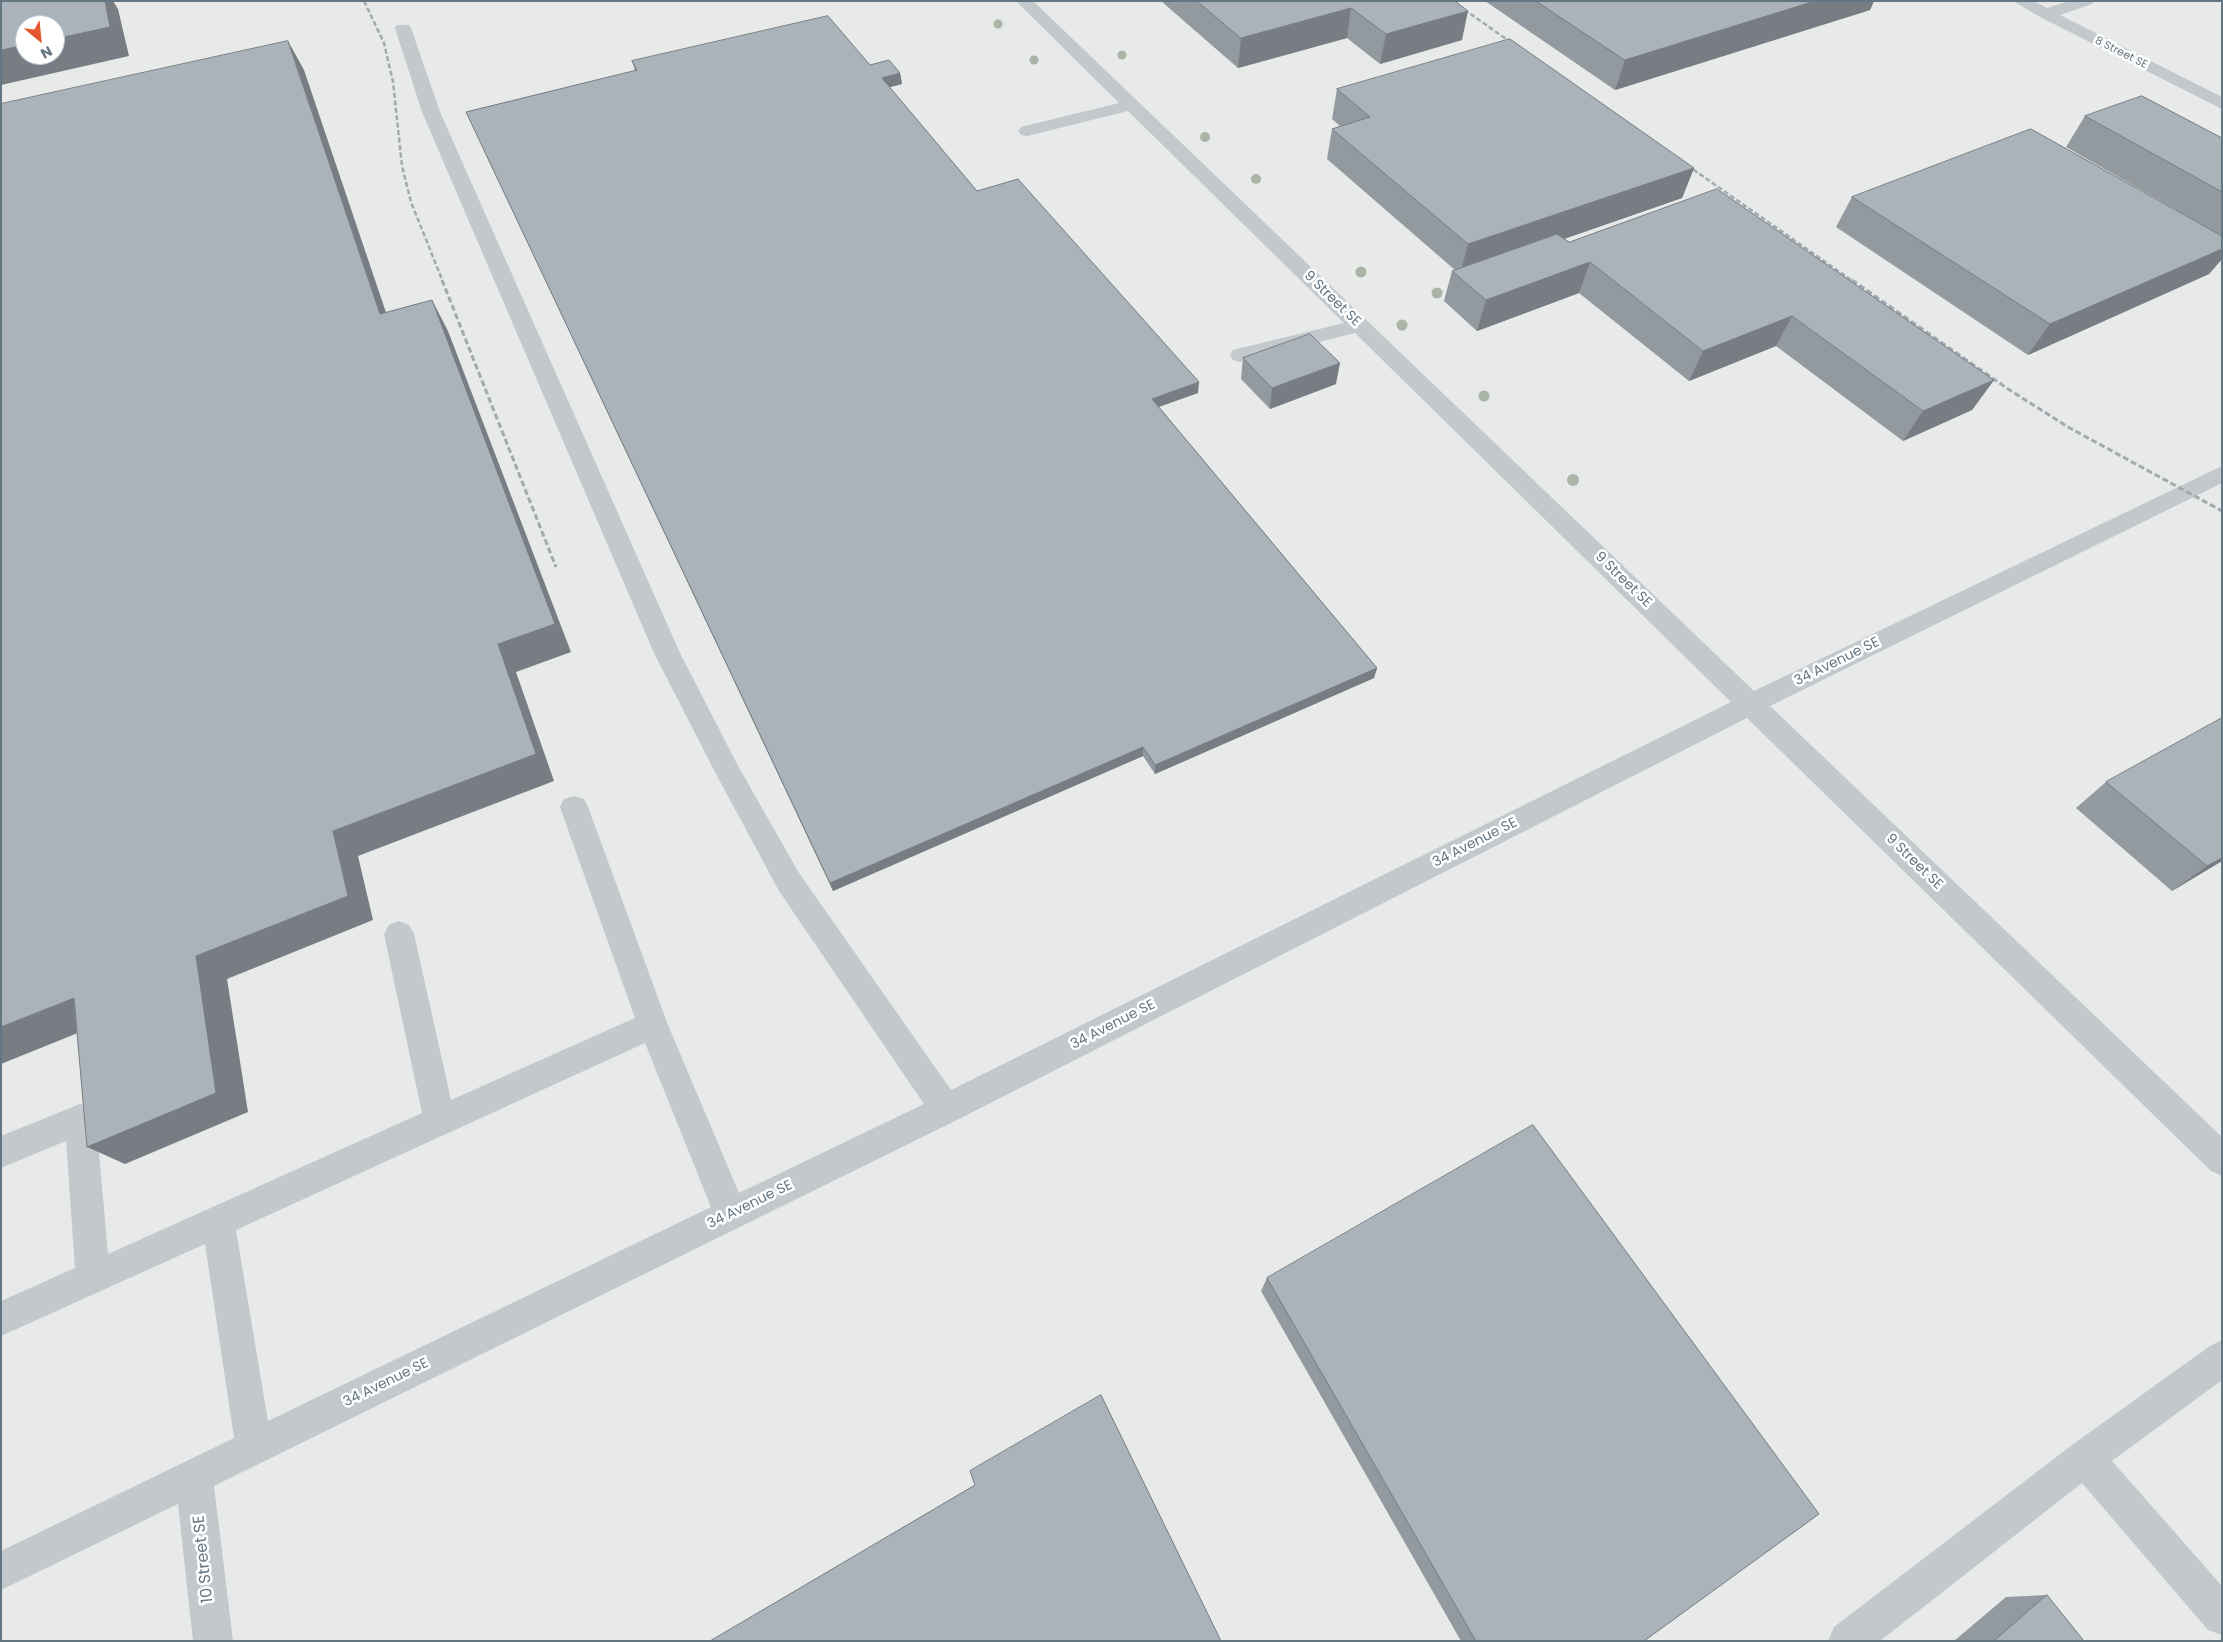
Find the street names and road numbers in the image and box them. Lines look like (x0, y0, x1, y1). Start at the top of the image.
street label: 8 Street SE (2093, 34, 2149, 72)
street label: 9 Street SE (1300, 268, 1364, 330)
street label: 9 Street SE (1591, 549, 1655, 611)
street label: 34 Avenue SE (1792, 634, 1882, 690)
street label: 34 Avenue SE (1430, 815, 1520, 871)
street label: 9 Street SE (1882, 831, 1946, 893)
street label: 34 Avenue SE (1068, 997, 1158, 1053)
street label: 34 Avenue SE (705, 1177, 795, 1233)
street label: 34 Avenue SE (341, 1355, 431, 1411)
street label: 10 Street SE (190, 1514, 218, 1604)

